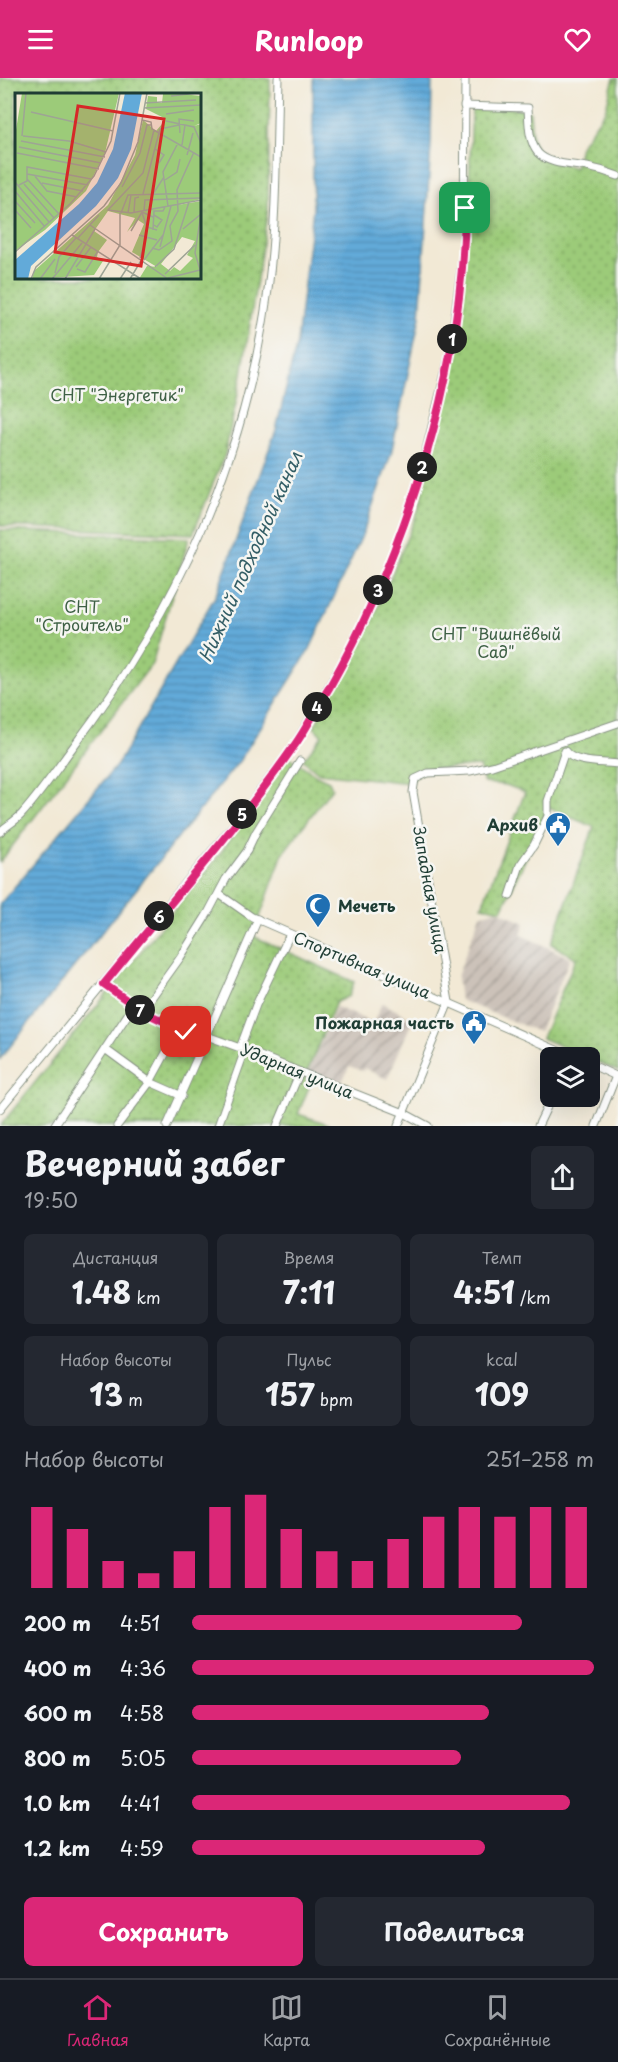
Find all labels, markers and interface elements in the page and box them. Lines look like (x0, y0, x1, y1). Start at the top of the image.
text: Runloop (255, 19, 363, 60)
icon: menu (24, 23, 57, 56)
icon: heart (561, 23, 594, 56)
inset map (15, 93, 201, 279)
pin (439, 182, 490, 233)
icon: arrive (448, 191, 481, 224)
pin: 1 (437, 324, 467, 354)
text: 1 (448, 327, 456, 351)
park label: СНТ "Энергетик" (50, 382, 184, 406)
water label: Нижний подходной канал (191, 446, 308, 666)
pin: 2 (407, 452, 437, 482)
text: 2 (416, 455, 428, 479)
pin: 3 (363, 575, 393, 605)
text: 3 (373, 578, 383, 602)
park label: СНТ "Строитель" (35, 594, 129, 636)
park label: СНТ "Вишнёвый Сад" (431, 621, 561, 663)
pin: 4 (302, 692, 332, 722)
text: 4 (312, 695, 322, 719)
pin: 5 (227, 799, 257, 829)
text: 5 (237, 802, 247, 826)
public building icon: Архив (543, 810, 573, 848)
place label: Архив (487, 812, 538, 836)
street label: Западная улица (408, 824, 454, 955)
mosque icon: Мечеть (303, 891, 333, 929)
place label: Мечеть (338, 893, 396, 917)
pin: 6 (144, 901, 174, 931)
text: 6 (153, 904, 165, 928)
street label: Спортивная улица (290, 924, 435, 1004)
pin: 7 (125, 995, 155, 1025)
text: 7 (135, 998, 145, 1022)
pin (160, 1006, 211, 1057)
public building icon: Пожарная часть (459, 1008, 489, 1046)
place label: Пожарная часть (315, 1010, 454, 1034)
icon: check (169, 1015, 202, 1048)
street label: Ударная улица (237, 1036, 357, 1104)
map controls (540, 1047, 600, 1107)
button: layers (540, 1047, 600, 1107)
text: Вечерний забег (24, 1137, 284, 1187)
button: share (531, 1146, 594, 1209)
text: 19:50 (24, 1185, 78, 1215)
text: Дистанция (74, 1245, 158, 1269)
text: Время (283, 1245, 335, 1269)
text: Темп (482, 1245, 522, 1269)
text: 1.48 (71, 1269, 131, 1314)
text: 7:11 (283, 1269, 335, 1314)
text: 4:51 (453, 1269, 515, 1314)
text: km (131, 1285, 161, 1309)
text: /km (515, 1285, 551, 1309)
text: Набор высоты (60, 1347, 172, 1371)
text: Пульс (286, 1347, 332, 1371)
text: kcal (486, 1347, 518, 1371)
text: 13 (89, 1371, 123, 1416)
text: 157 (265, 1371, 315, 1416)
text: 109 (475, 1371, 529, 1416)
text: m (123, 1387, 143, 1411)
text: bpm (315, 1387, 353, 1411)
text: Набор высоты (24, 1444, 164, 1474)
text: 251–258 m (486, 1444, 594, 1474)
text: 200 m (24, 1608, 91, 1638)
text: 4:51 (120, 1608, 160, 1638)
text: 400 m (24, 1653, 92, 1683)
text: 4:36 (120, 1653, 166, 1683)
text: 600 m (24, 1698, 92, 1728)
text: 4:58 (120, 1698, 164, 1728)
text: 800 m (24, 1743, 91, 1773)
text: 5:05 (120, 1743, 166, 1773)
text: 1.0 km (24, 1788, 91, 1818)
text: 4:41 (120, 1788, 160, 1818)
text: 1.2 km (24, 1833, 90, 1863)
text: 4:59 (120, 1833, 164, 1863)
button: Сохранить (24, 1897, 303, 1966)
button: Поделиться (315, 1897, 594, 1966)
tab: Главная (67, 1991, 129, 2051)
tab: Карта (263, 1991, 310, 2051)
tab: Сохранённые (444, 1991, 551, 2051)

